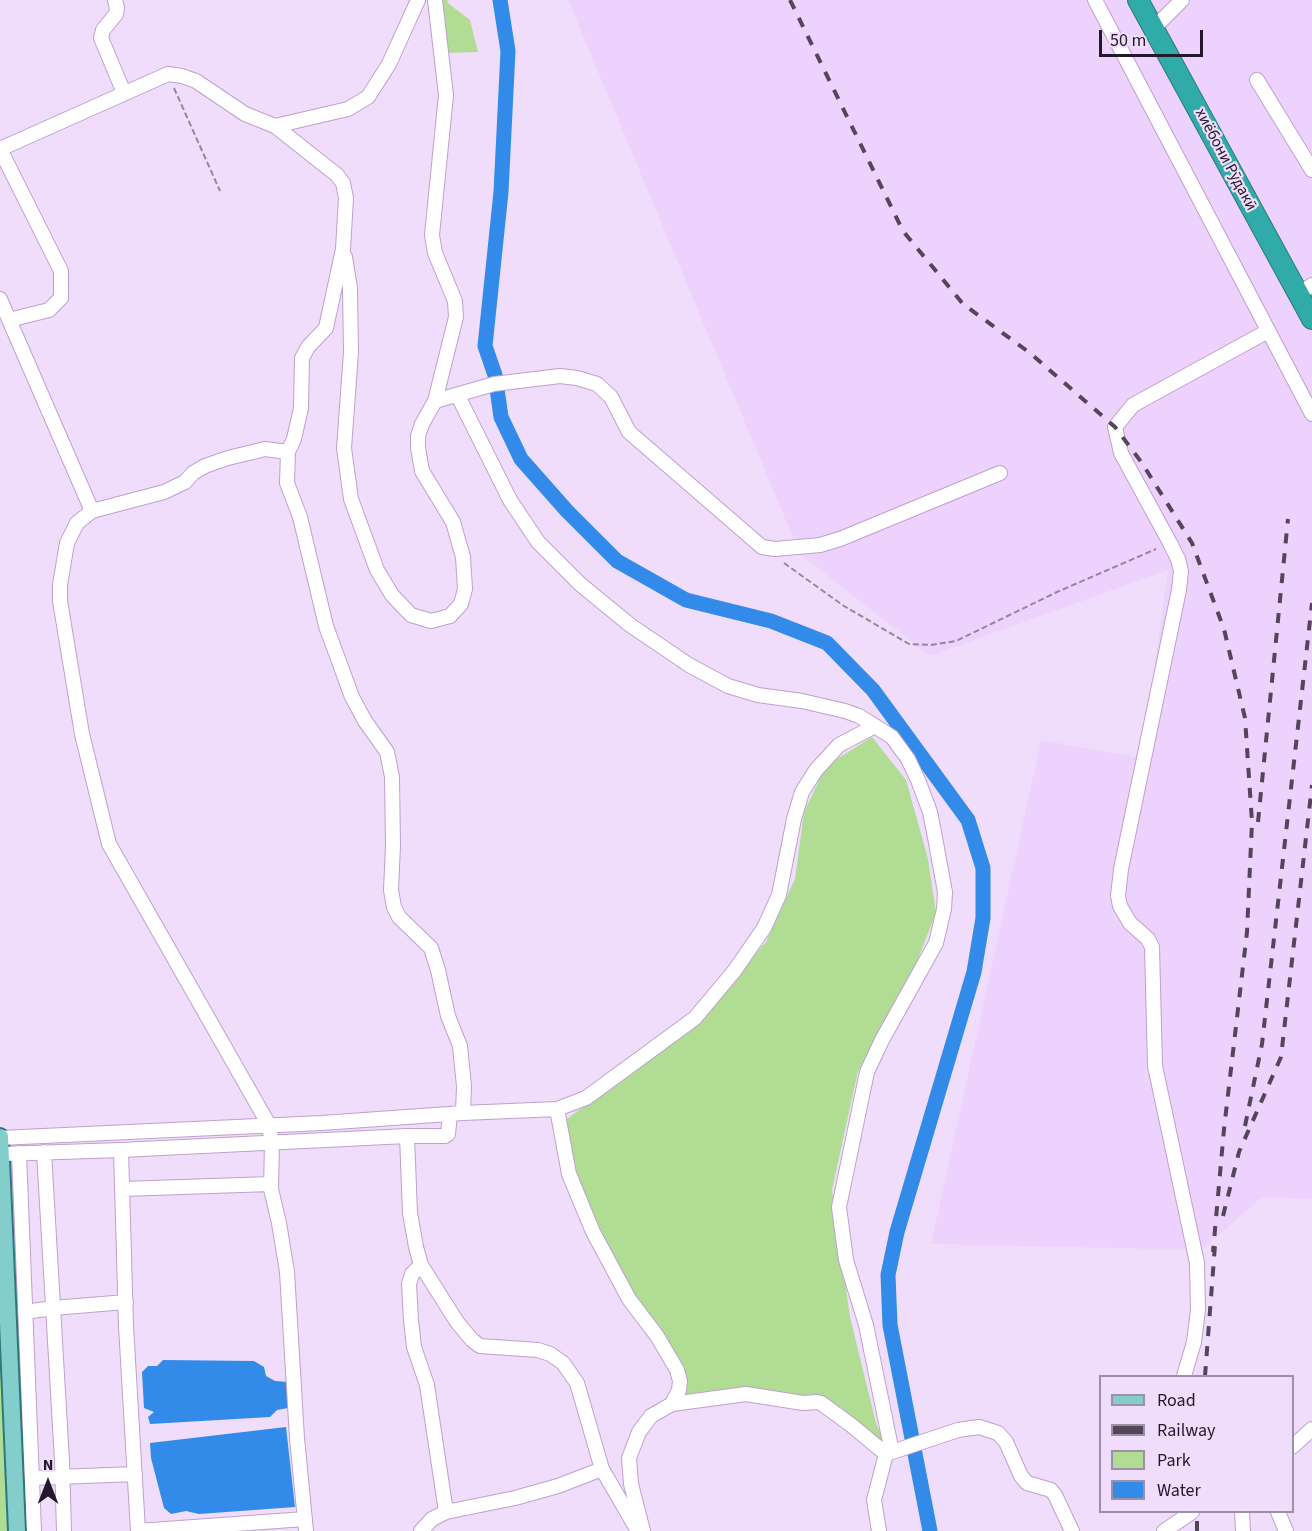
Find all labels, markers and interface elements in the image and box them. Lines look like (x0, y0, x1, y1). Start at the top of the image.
scale bar (1102, 18, 1206, 56)
text: 50 m (1110, 28, 1146, 53)
street label: хиёбони Рӯдакӣ (1190, 106, 1260, 214)
legend (1099, 1375, 1294, 1513)
text: Road (1157, 1388, 1196, 1413)
text: Railway (1157, 1418, 1216, 1443)
text: Park (1157, 1448, 1191, 1473)
north arrow (18, 1453, 78, 1513)
text: N (43, 1454, 53, 1476)
text: Water (1157, 1478, 1201, 1503)

